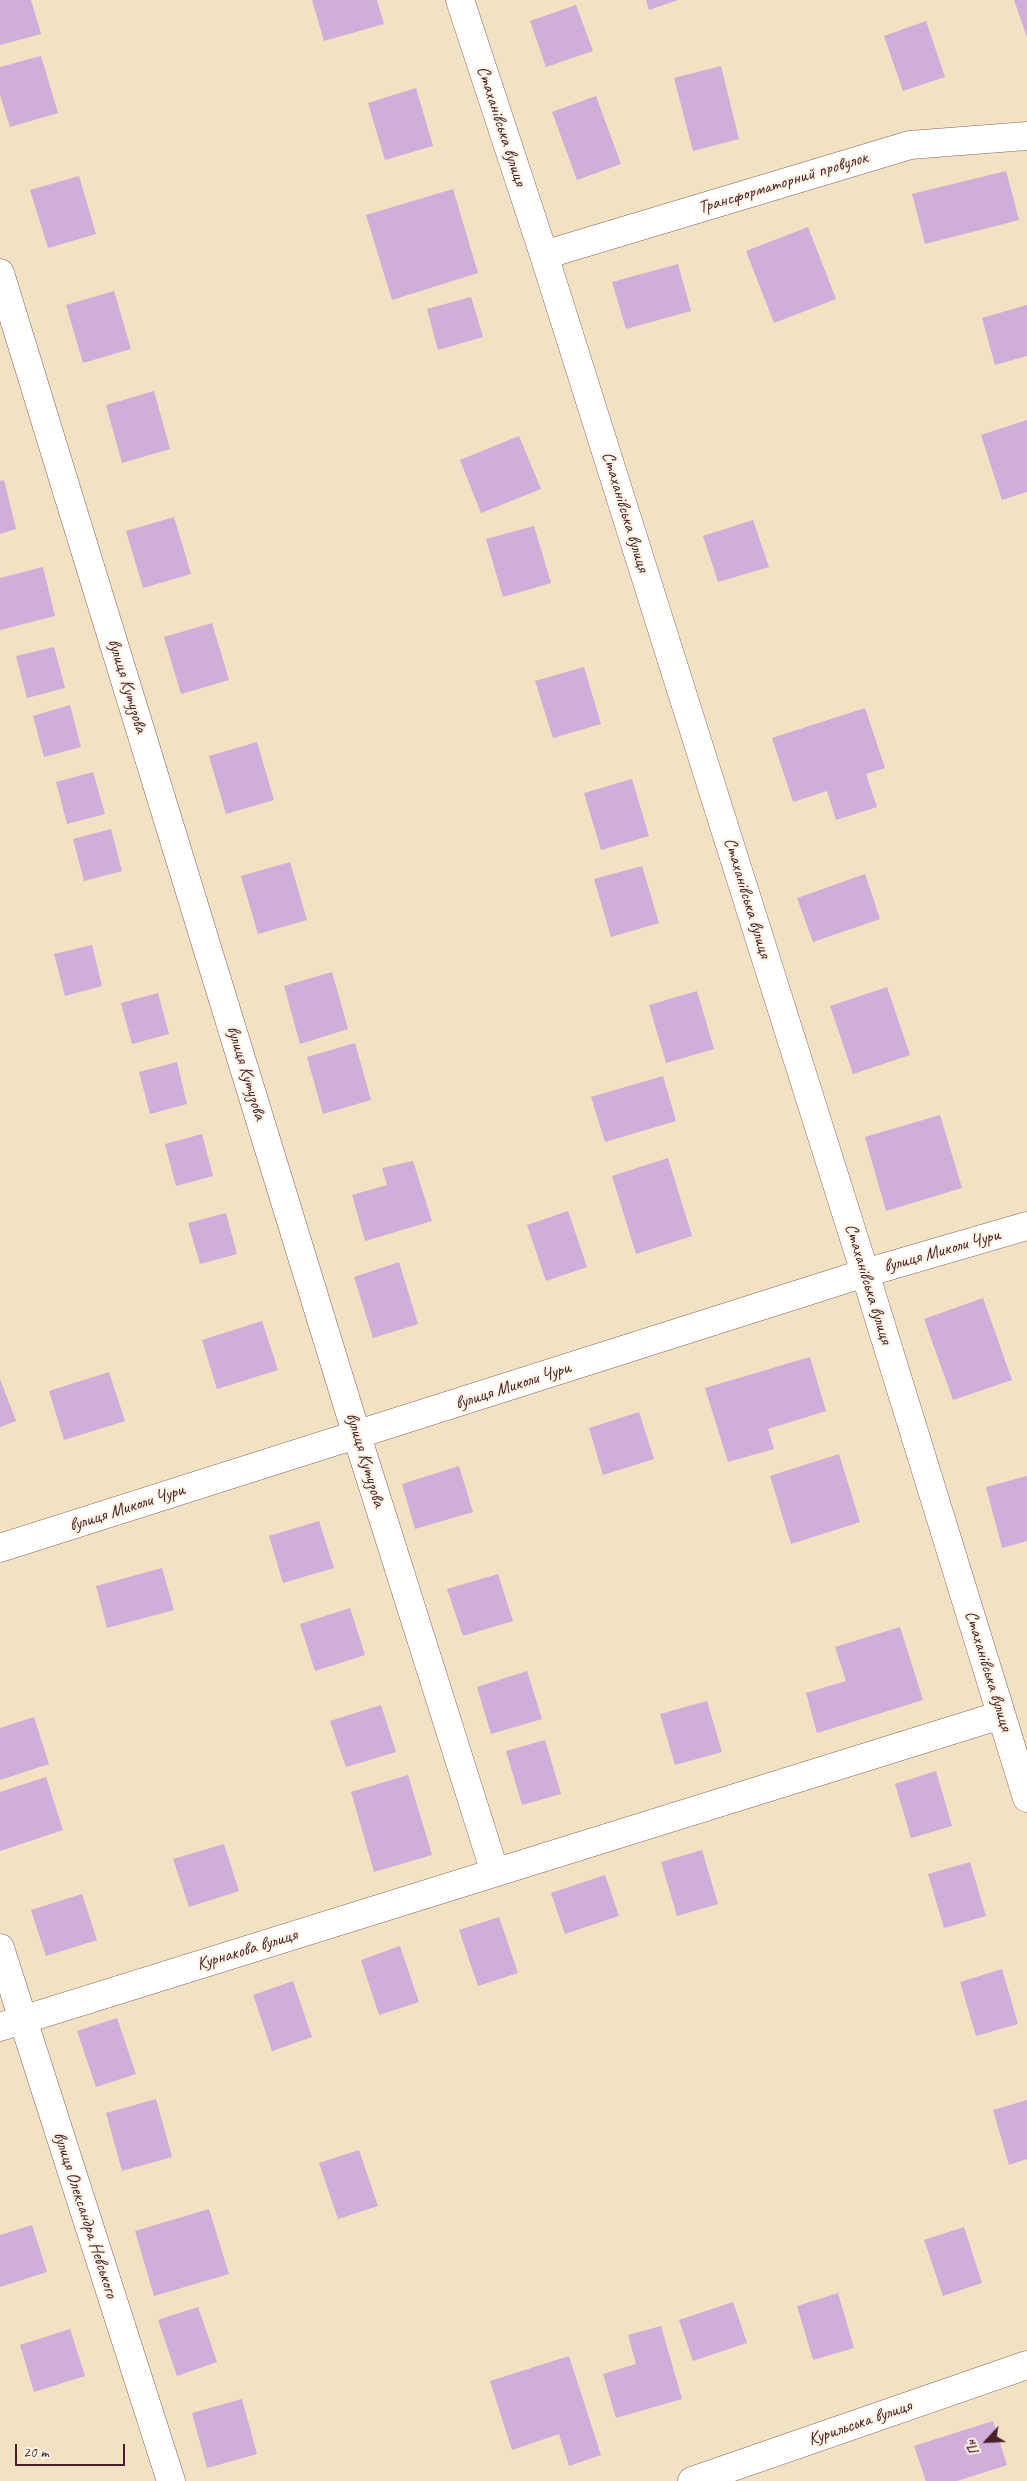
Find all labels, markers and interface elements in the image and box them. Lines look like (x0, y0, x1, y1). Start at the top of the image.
street label: Стаханівська вулиця (471, 63, 531, 189)
street label: Трансформаторний провулок (696, 147, 870, 219)
street label: Стаханівська вулиця (596, 449, 654, 575)
street label: вулиця Кутузова (102, 636, 152, 736)
street label: Стаханівська вулиця (718, 835, 776, 961)
street label: вулиця Кутузова (221, 1023, 271, 1123)
street label: Стаханівська вулиця (839, 1221, 897, 1347)
street label: вулиця Миколи Чури (881, 1224, 1003, 1278)
street label: вулиця Миколи Чури (452, 1357, 574, 1415)
street label: вулиця Кутузова (340, 1410, 390, 1510)
street label: вулиця Миколи Чури (66, 1479, 188, 1537)
street label: Стаханівська вулиця (959, 1608, 1017, 1734)
street label: Курнакова вулиця (194, 1924, 300, 1976)
street label: вулиця Олександра Невського (48, 2129, 122, 2301)
street label: Курильська вулиця (806, 2395, 914, 2451)
north arrow (962, 2416, 1012, 2466)
scale bar (18, 2434, 128, 2466)
text: Пн (962, 2437, 984, 2458)
text: 20 m (23, 2443, 49, 2462)

